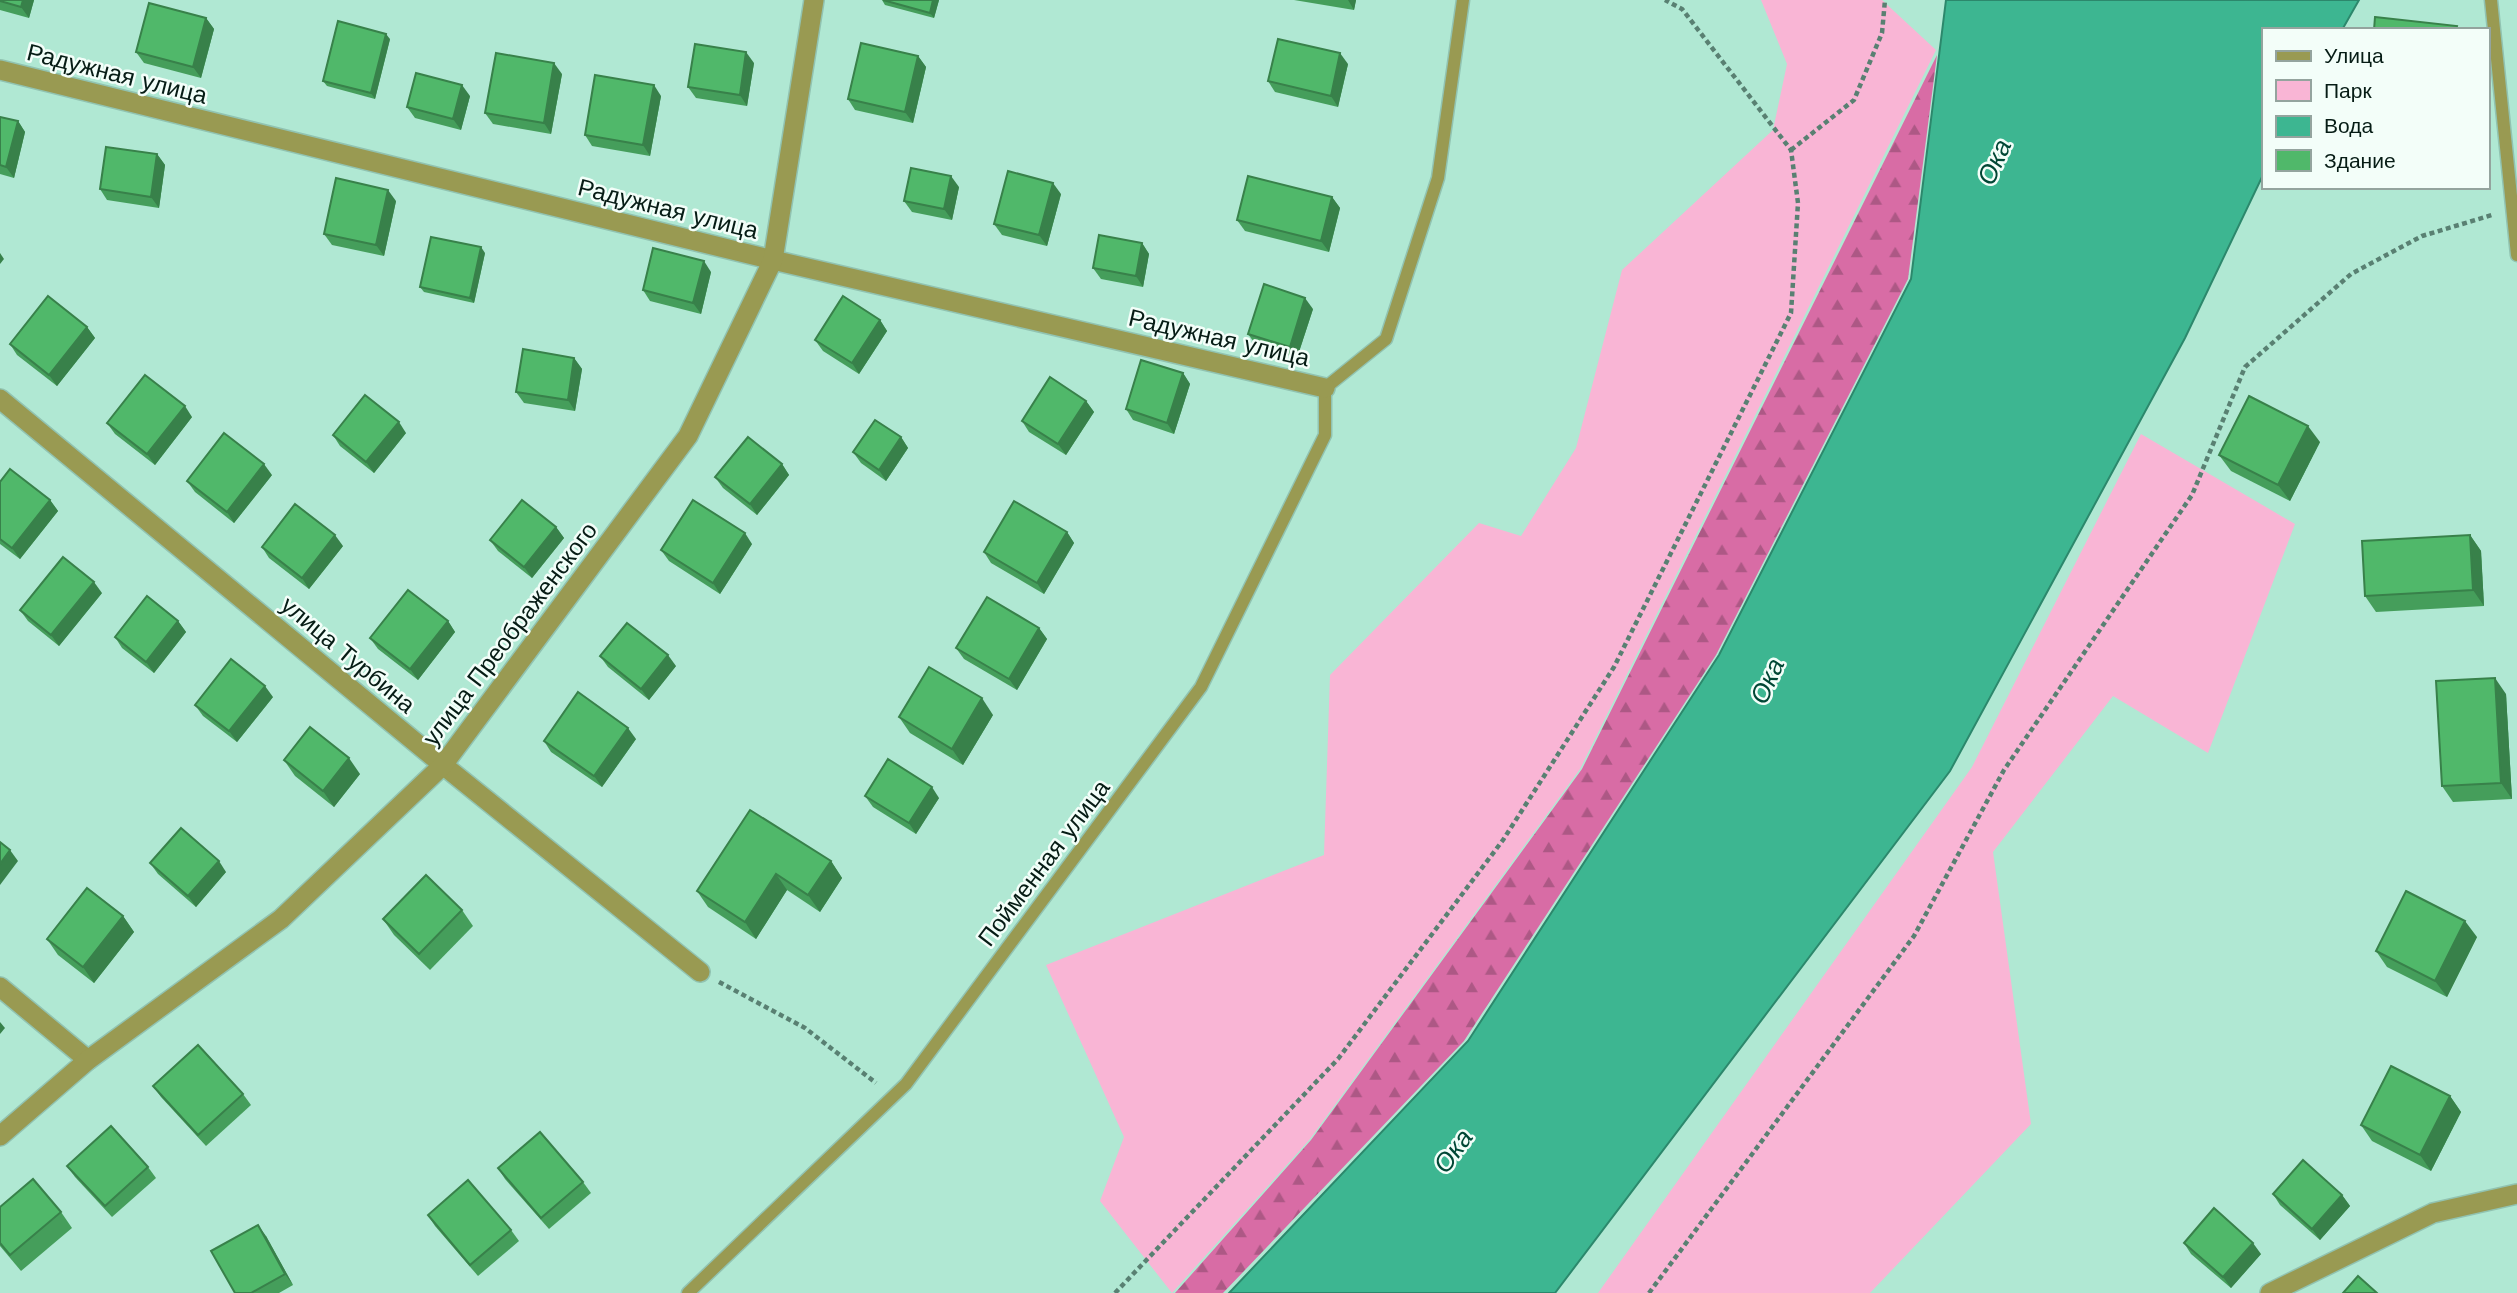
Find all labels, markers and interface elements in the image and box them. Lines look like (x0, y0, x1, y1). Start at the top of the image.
legend (2262, 28, 2489, 189)
street label: Радужная улица (24, 38, 211, 110)
text: Улица (2324, 43, 2384, 68)
text: Парк (2324, 78, 2372, 103)
text: Вода (2324, 113, 2373, 138)
water label: Ока (1971, 134, 2017, 190)
text: Здание (2324, 148, 2396, 173)
street label: Радужная улица (575, 173, 762, 245)
street label: Радужная улица (1126, 304, 1313, 373)
street label: улица Преображенского (417, 517, 603, 751)
street label: улица Турбина (275, 591, 421, 720)
water label: Ока (1744, 653, 1790, 709)
street label: Пойменная улица (972, 774, 1116, 952)
water label: Ока (1427, 1123, 1479, 1179)

